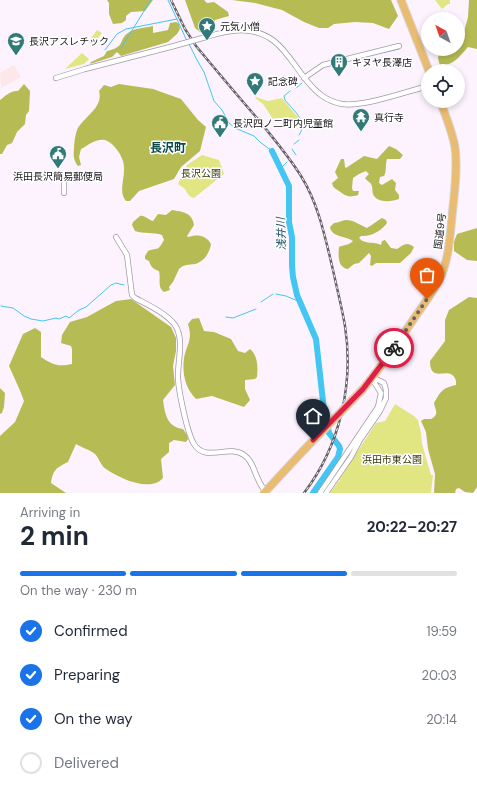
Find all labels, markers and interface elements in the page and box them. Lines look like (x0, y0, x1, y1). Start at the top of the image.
north arrow (421, 12, 465, 56)
map controls (421, 12, 465, 108)
place icon: 元気小僧 (197, 16, 217, 41)
place label: 元気小僧 (220, 20, 260, 33)
school or university icon: 長沢アスレチック (6, 31, 26, 56)
place label: 長沢アスレチック (29, 35, 109, 48)
building icon: キヌヤ長澤店 (329, 52, 349, 77)
place label: キヌヤ長澤店 (352, 56, 412, 69)
button: locate (421, 64, 465, 108)
place icon: 記念碑 (245, 71, 265, 96)
place label: 記念碑 (268, 75, 298, 88)
temple icon: 真行寺 (351, 107, 371, 132)
place label: 真行寺 (374, 111, 404, 124)
public building icon: 長沢四ノ二町内児童館 (210, 113, 230, 138)
place label: 長沢四ノ二町内児童館 (233, 117, 333, 130)
district label: 長沢町 (150, 140, 186, 156)
public building icon: 浜田長沢簡易郵便局 (48, 144, 68, 169)
park label: 長沢公園 (181, 167, 221, 180)
place label: 浜田長沢簡易郵便局 (13, 170, 103, 183)
street label: 国道9号 (431, 212, 449, 250)
water label: 浅井川 (273, 216, 289, 251)
pin (410, 258, 444, 299)
icon: bag (416, 264, 438, 286)
courier (374, 328, 414, 368)
icon: bike (383, 337, 405, 359)
pin (296, 399, 330, 440)
icon: home (302, 405, 324, 427)
park label: 浜田市東公園 (362, 453, 422, 466)
text: Arriving in (20, 504, 80, 521)
text: 20:22–20:27 (367, 517, 457, 537)
text: 2 min (20, 519, 89, 553)
text: On the way · 230 m (20, 582, 137, 599)
icon: check (20, 620, 42, 642)
text: Confirmed (54, 621, 128, 641)
text: 19:59 (426, 623, 457, 640)
icon: check (20, 664, 42, 686)
text: Preparing (54, 665, 120, 685)
text: 20:03 (422, 667, 457, 684)
icon: check (20, 708, 42, 730)
text: On the way (54, 709, 133, 729)
text: 20:14 (426, 711, 457, 728)
text: Delivered (54, 753, 119, 773)

